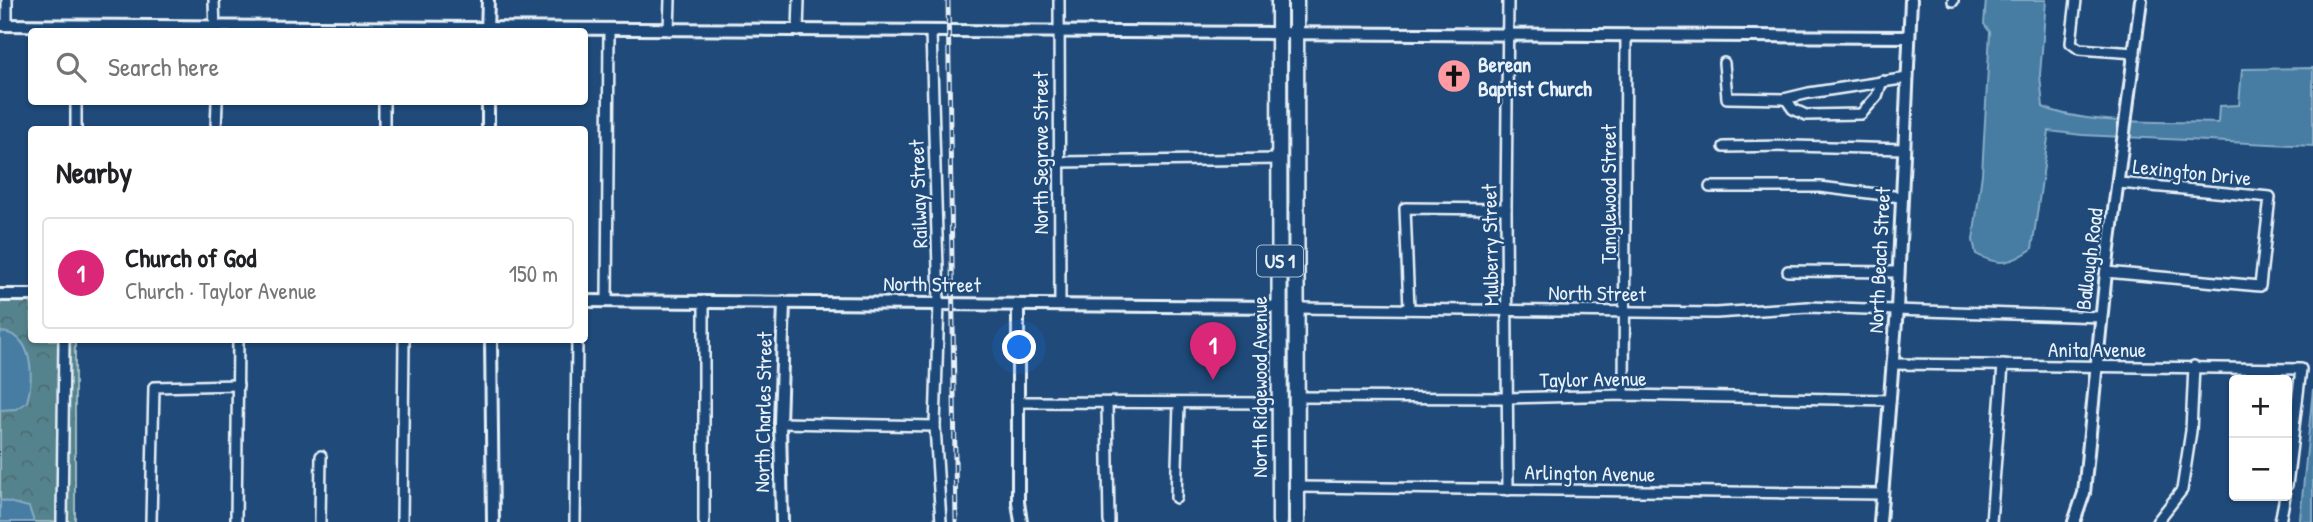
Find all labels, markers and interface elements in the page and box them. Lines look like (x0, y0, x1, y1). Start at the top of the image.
search box (28, 28, 588, 105)
icon: search (52, 48, 90, 86)
text: Search here (108, 49, 219, 84)
place label: Berean Baptist Church (1478, 50, 1592, 104)
church icon: Berean Baptist Church (1435, 57, 1473, 95)
street label: North Segrave Street (1026, 71, 1055, 234)
street label: Tanglewood Street (1594, 124, 1623, 264)
street label: Railway Street (902, 138, 934, 249)
street label: Lexington Drive (2131, 151, 2253, 193)
text: Nearby (56, 152, 132, 192)
street label: Mulberry Street (1474, 183, 1506, 306)
street label: North Beach Street (1861, 185, 1897, 334)
street label: Ballough Road (2068, 207, 2110, 311)
text: Church of God (125, 240, 256, 275)
road number: US 1 (1257, 246, 1303, 276)
text: 1 (77, 258, 85, 289)
text: 150 m (509, 258, 558, 289)
street label: North Street (883, 269, 982, 299)
text: Church · Taylor Avenue (125, 275, 316, 306)
street label: North Street (1548, 278, 1647, 308)
street label: North Ridgewood Avenue (1245, 296, 1274, 478)
pin: 1 (1190, 322, 1236, 380)
street label: North Charles Street (747, 330, 779, 493)
your location (1002, 330, 1036, 364)
street label: Anita Avenue (2048, 335, 2146, 364)
street label: Taylor Avenue (1539, 364, 1647, 394)
map controls (2229, 375, 2292, 501)
button: + (2229, 375, 2292, 438)
button: − (2229, 438, 2292, 501)
street label: Arlington Avenue (1524, 457, 1656, 489)

